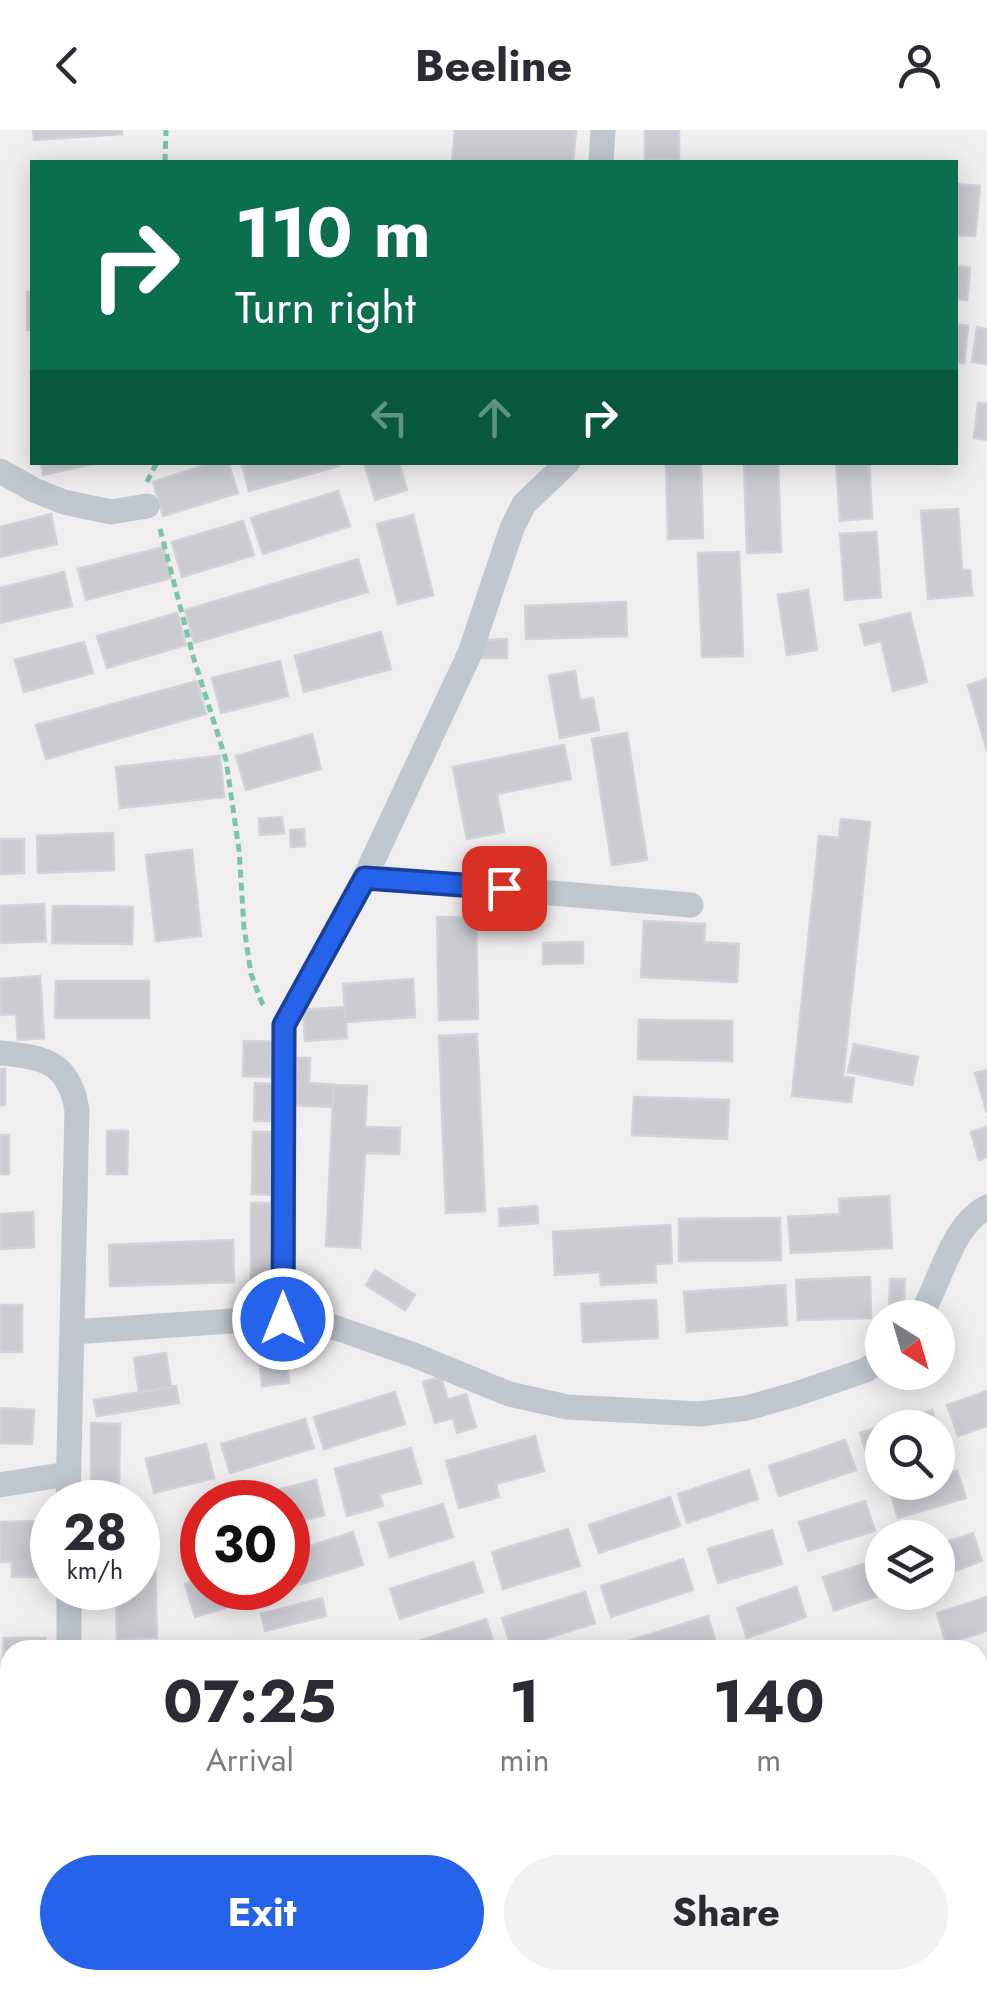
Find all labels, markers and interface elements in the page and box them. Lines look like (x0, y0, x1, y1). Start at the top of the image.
text: Beeline (415, 33, 572, 98)
icon: back (40, 38, 95, 93)
icon: person (892, 38, 947, 93)
text: 110 m (235, 182, 431, 283)
icon: right (70, 200, 200, 330)
text: Turn right (235, 275, 416, 340)
icon: left (362, 390, 417, 445)
icon: ahead (467, 390, 522, 445)
icon: right (572, 390, 627, 445)
pin (462, 846, 547, 931)
icon: arrive (477, 861, 532, 916)
position arrow (231, 1267, 335, 1371)
north arrow (865, 1300, 955, 1390)
map controls (865, 1300, 955, 1610)
button: search (865, 1410, 955, 1500)
speed limit sign: 30 (180, 1480, 310, 1610)
text: 28 (63, 1496, 127, 1569)
button: layers (865, 1520, 955, 1610)
text: km/h (67, 1552, 123, 1588)
text: 07:25 (163, 1658, 336, 1745)
text: 1 (509, 1658, 540, 1745)
text: 140 (713, 1658, 825, 1745)
text: Arrival (206, 1737, 294, 1783)
text: min (500, 1737, 550, 1783)
text: m (756, 1737, 781, 1783)
button: Exit (40, 1855, 484, 1970)
button: Share (504, 1855, 948, 1970)

